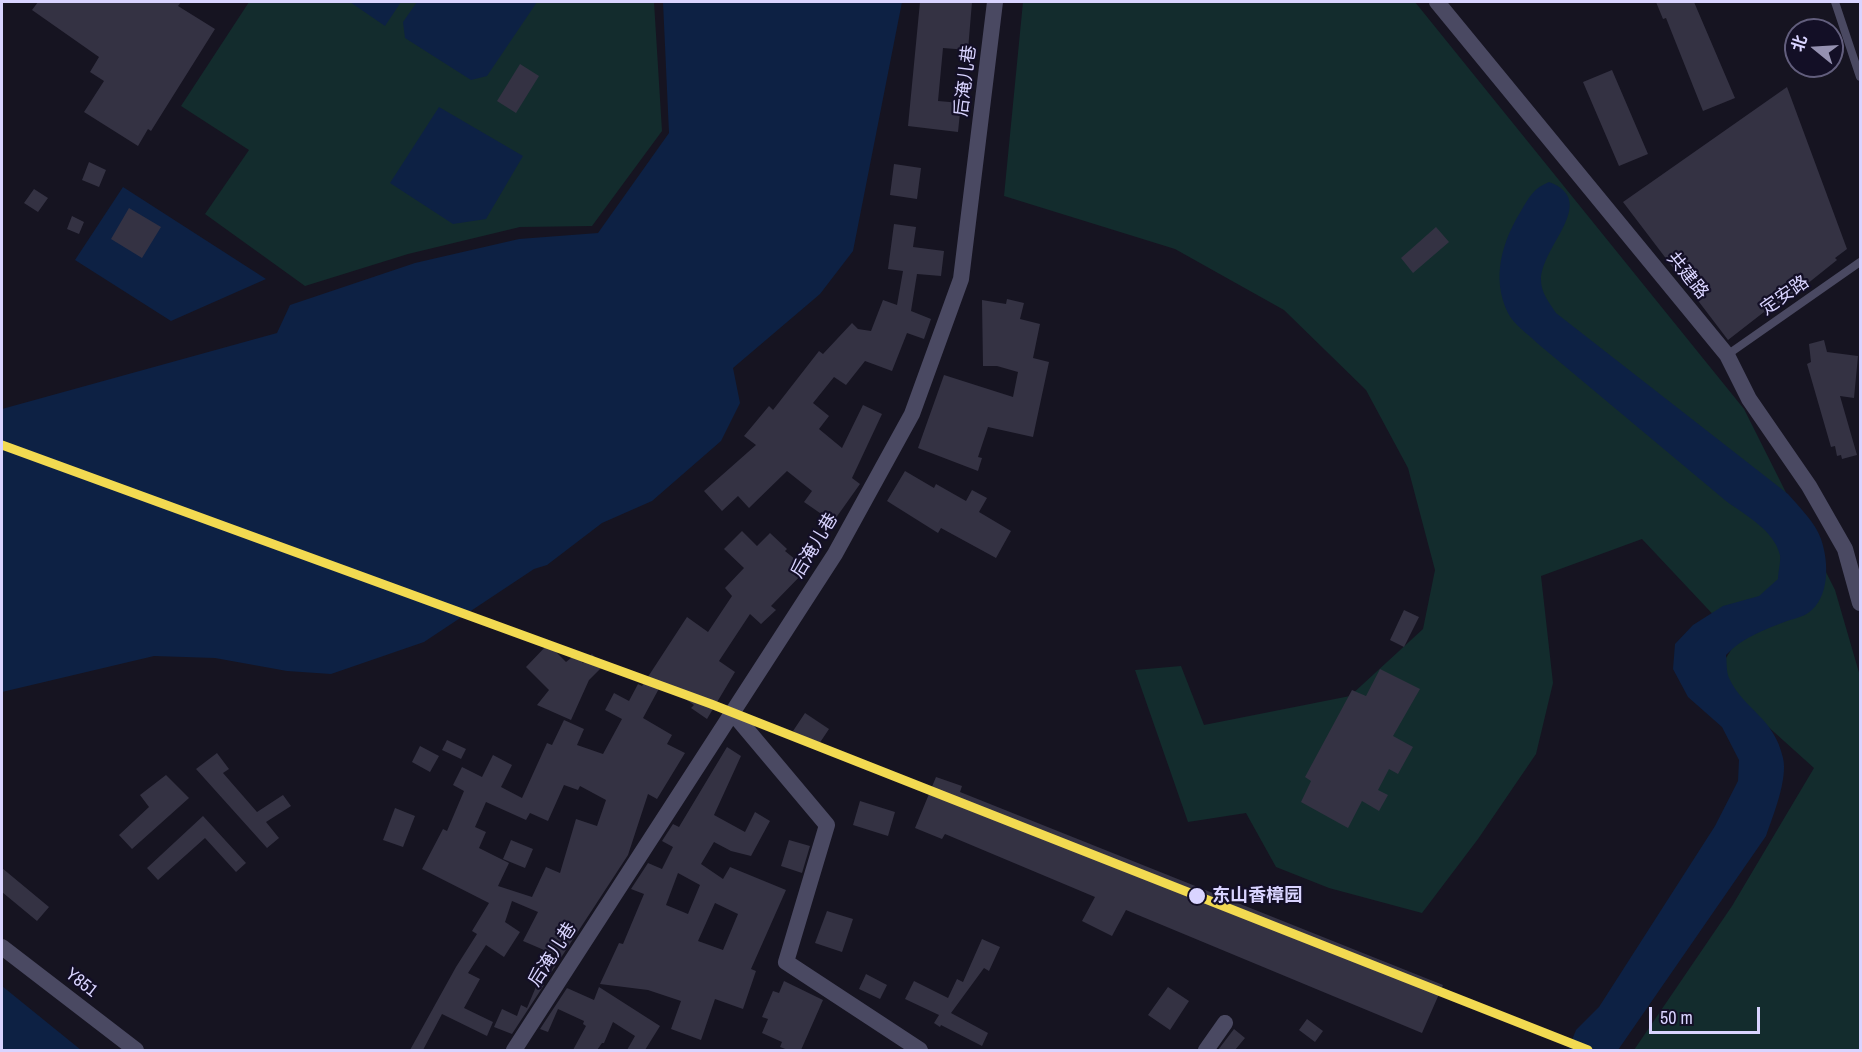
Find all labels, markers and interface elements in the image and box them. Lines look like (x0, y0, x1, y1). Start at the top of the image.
north arrow (1784, 18, 1844, 78)
text: 北 (1786, 32, 1812, 54)
street label: 后淹儿巷 (951, 44, 981, 118)
street label: 共建路 (1662, 248, 1712, 304)
street label: 定安路 (1757, 272, 1813, 320)
street label: 后淹儿巷 (787, 510, 843, 582)
place label: 东山香樟园 (1212, 885, 1302, 907)
marker: 东山香樟园 (1187, 886, 1207, 906)
street label: 后淹儿巷 (524, 919, 582, 991)
street label: Y851 (61, 964, 101, 1002)
scale bar (1652, 995, 1763, 1033)
text: 50 m (1660, 1005, 1693, 1030)

